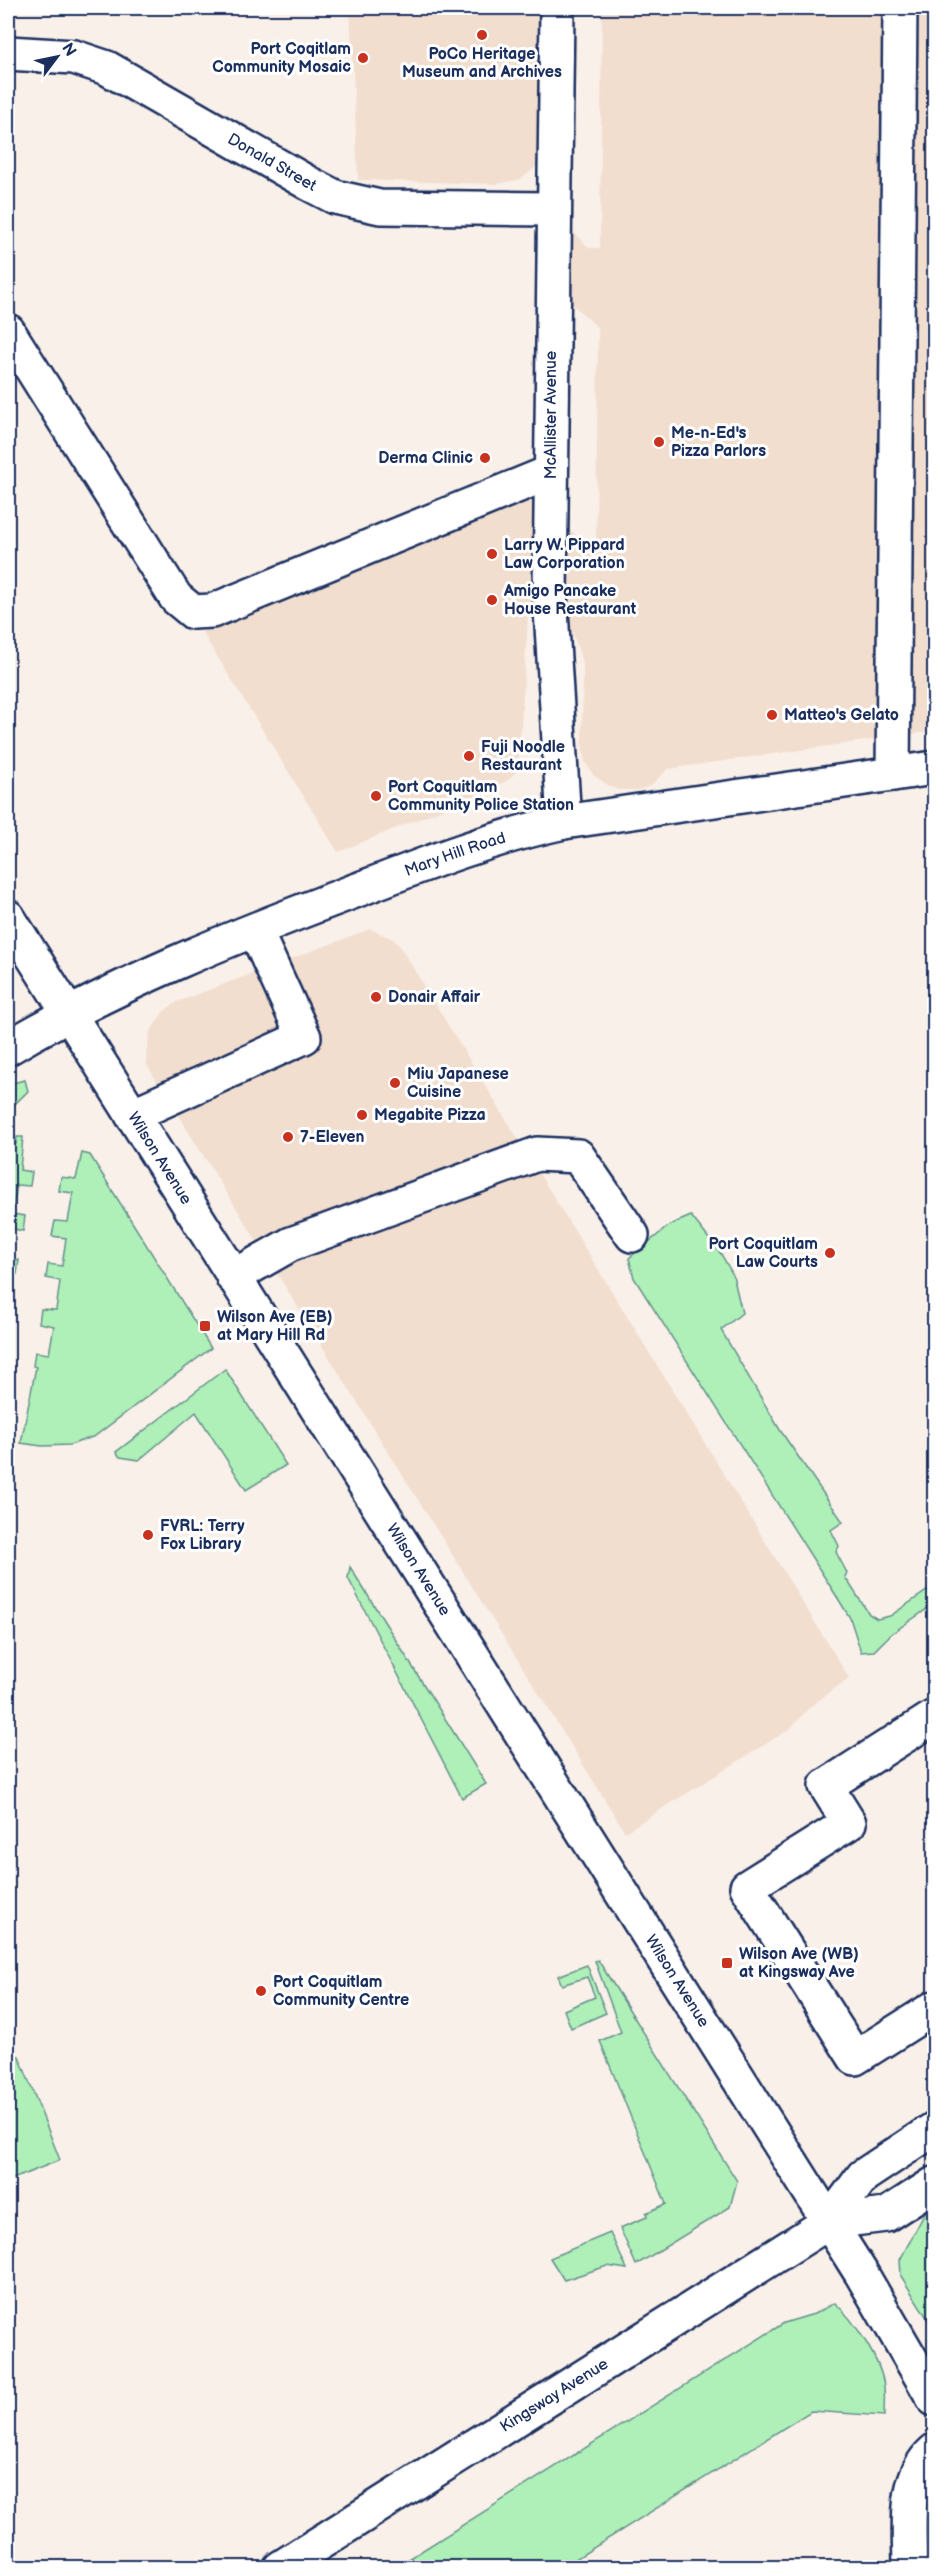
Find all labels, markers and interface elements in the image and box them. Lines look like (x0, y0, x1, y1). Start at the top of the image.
north arrow (27, 27, 87, 87)
marker: PoCo Heritage Museum and Archives (475, 28, 489, 42)
text: N (57, 40, 80, 60)
place label: Port Coqitlam Community Mosaic (212, 40, 351, 77)
place label: PoCo Heritage Museum and Archives (402, 45, 562, 82)
marker: Port Coqitlam Community Mosaic (356, 51, 370, 65)
street label: Donald Street (224, 130, 320, 195)
street label: McAllister Avenue (542, 350, 561, 479)
place label: Me-n-Ed's Pizza Parlors (671, 424, 766, 461)
marker: Me-n-Ed's Pizza Parlors (652, 435, 666, 449)
place label: Derma Clinic (378, 449, 473, 468)
marker: Derma Clinic (478, 451, 492, 465)
place label: Larry W. Pippard Law Corporation (504, 536, 625, 573)
marker: Larry W. Pippard Law Corporation (485, 547, 499, 561)
place label: Amigo Pancake House Restaurant (503, 582, 637, 619)
marker: Amigo Pancake House Restaurant (485, 593, 499, 607)
place label: Matteo's Gelato (784, 706, 899, 725)
marker: Matteo's Gelato (765, 708, 779, 722)
place label: Fuji Noodle Restaurant (481, 738, 565, 775)
marker: Fuji Noodle Restaurant (462, 749, 476, 763)
place label: Port Coquitlam Community Police Station (388, 778, 574, 815)
marker: Port Coquitlam Community Police Station (369, 789, 383, 803)
street label: Mary Hill Road (402, 828, 508, 880)
place label: Donair Affair (388, 988, 481, 1007)
marker: Donair Affair (369, 990, 383, 1004)
place label: Miu Japanese Cuisine (407, 1065, 509, 1102)
marker: Miu Japanese Cuisine (388, 1076, 402, 1090)
place label: Megabite Pizza (374, 1106, 486, 1125)
marker: Megabite Pizza (355, 1108, 369, 1122)
street label: Wilson Avenue (124, 1109, 196, 1208)
place label: 7-Eleven (300, 1128, 364, 1147)
marker: 7-Eleven (281, 1130, 295, 1144)
place label: Port Coquitlam Law Courts (709, 1235, 818, 1272)
marker: Port Coquitlam Law Courts (823, 1246, 837, 1260)
place label: Wilson Ave (EB) at Mary Hill Rd (217, 1308, 332, 1345)
marker: Wilson Ave (EB) at Mary Hill Rd (198, 1319, 212, 1333)
place label: FVRL: Terry Fox Library (160, 1517, 245, 1554)
street label: Wilson Avenue (382, 1520, 455, 1620)
marker: FVRL: Terry Fox Library (141, 1528, 155, 1542)
street label: Wilson Avenue (641, 1931, 714, 2031)
place label: Wilson Ave (WB) at Kingsway Ave (739, 1945, 859, 1982)
marker: Wilson Ave (WB) at Kingsway Ave (720, 1956, 734, 1970)
place label: Port Coquitlam Community Centre (273, 1973, 409, 2010)
marker: Port Coquitlam Community Centre (254, 1984, 268, 1998)
street label: Kingsway Avenue (497, 2354, 612, 2436)

